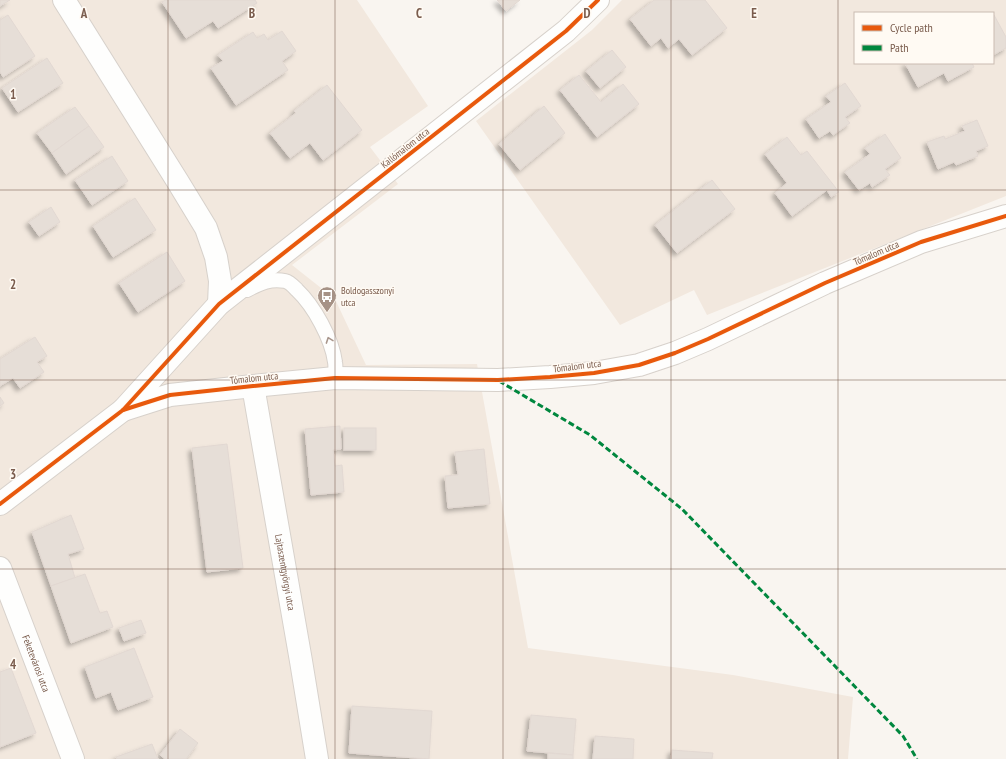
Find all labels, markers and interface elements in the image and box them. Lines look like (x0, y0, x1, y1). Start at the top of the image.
text: A (80, 5, 88, 22)
text: B (249, 5, 255, 22)
text: C (416, 5, 422, 22)
text: D (584, 5, 591, 22)
text: E (751, 5, 757, 22)
legend (854, 12, 994, 64)
text: Cycle path (890, 20, 933, 35)
text: Path (890, 40, 908, 55)
text: 1 (10, 86, 16, 103)
street label: Kallómalom utca (378, 125, 432, 171)
street label: Tómalom utca (851, 238, 901, 268)
text: 2 (10, 276, 16, 293)
place label: Boldogasszonyi utca (341, 284, 394, 309)
bus stop icon: Boldogasszonyi utca (316, 285, 338, 313)
one-way arrow (325, 336, 333, 343)
street label: Tómalom utca (552, 357, 602, 375)
street label: Tómalom utca (229, 369, 279, 387)
text: 3 (10, 466, 16, 483)
street label: Lajtaszentgyörgyi utca (272, 533, 299, 611)
street label: Feketevárosi utca (20, 633, 53, 694)
text: 4 (10, 656, 17, 673)

